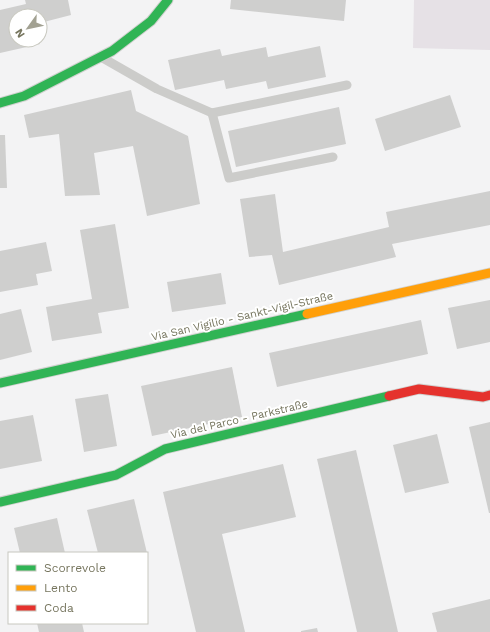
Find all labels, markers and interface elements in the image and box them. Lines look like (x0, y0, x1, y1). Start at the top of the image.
north arrow (8, 8, 48, 48)
text: N (12, 26, 28, 40)
street label: Via San Vigilio - Sankt-Vigil-Straße (150, 289, 334, 344)
street label: Via del Parco - Parkstraße (169, 397, 309, 442)
legend (8, 552, 148, 624)
text: Scorrevole (44, 561, 106, 575)
text: Lento (44, 581, 78, 595)
text: Coda (44, 601, 74, 615)

